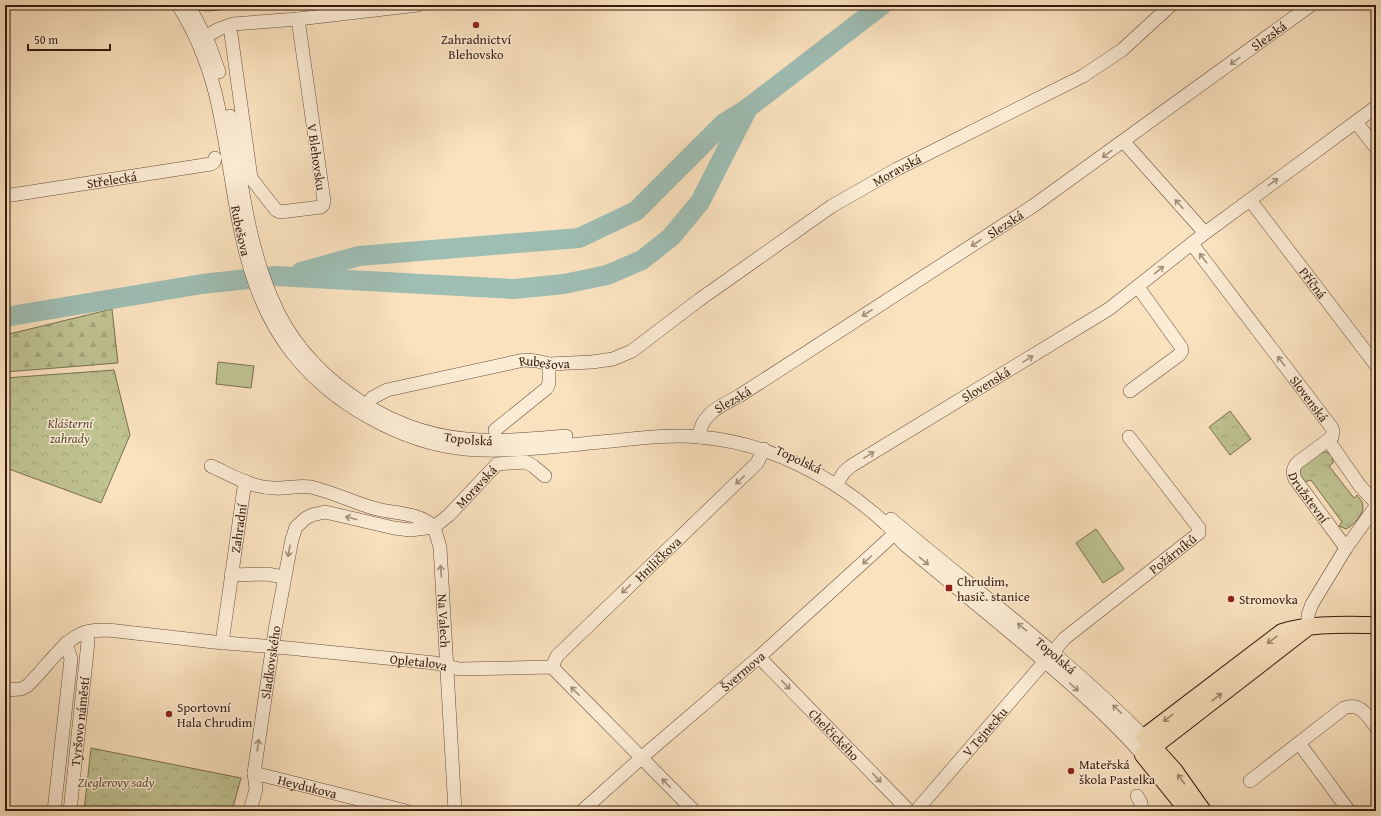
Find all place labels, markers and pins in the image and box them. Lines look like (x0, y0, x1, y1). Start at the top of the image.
marker: Zahradnictví Blehovsko (471, 20, 481, 30)
place label: Zahradnictví Blehovsko (441, 30, 511, 64)
place label: Chrudim, hasič. stanice (957, 572, 1030, 606)
marker: Chrudim, hasič. stanice (944, 583, 954, 593)
place label: Stromovka (1239, 590, 1299, 609)
marker: Stromovka (1226, 594, 1236, 604)
place label: Sportovní Hala Chrudim (177, 698, 253, 732)
marker: Sportovní Hala Chrudim (164, 709, 174, 719)
place label: Mateřská škola Pastelka (1079, 755, 1156, 789)
marker: Mateřská škola Pastelka (1066, 766, 1076, 776)

